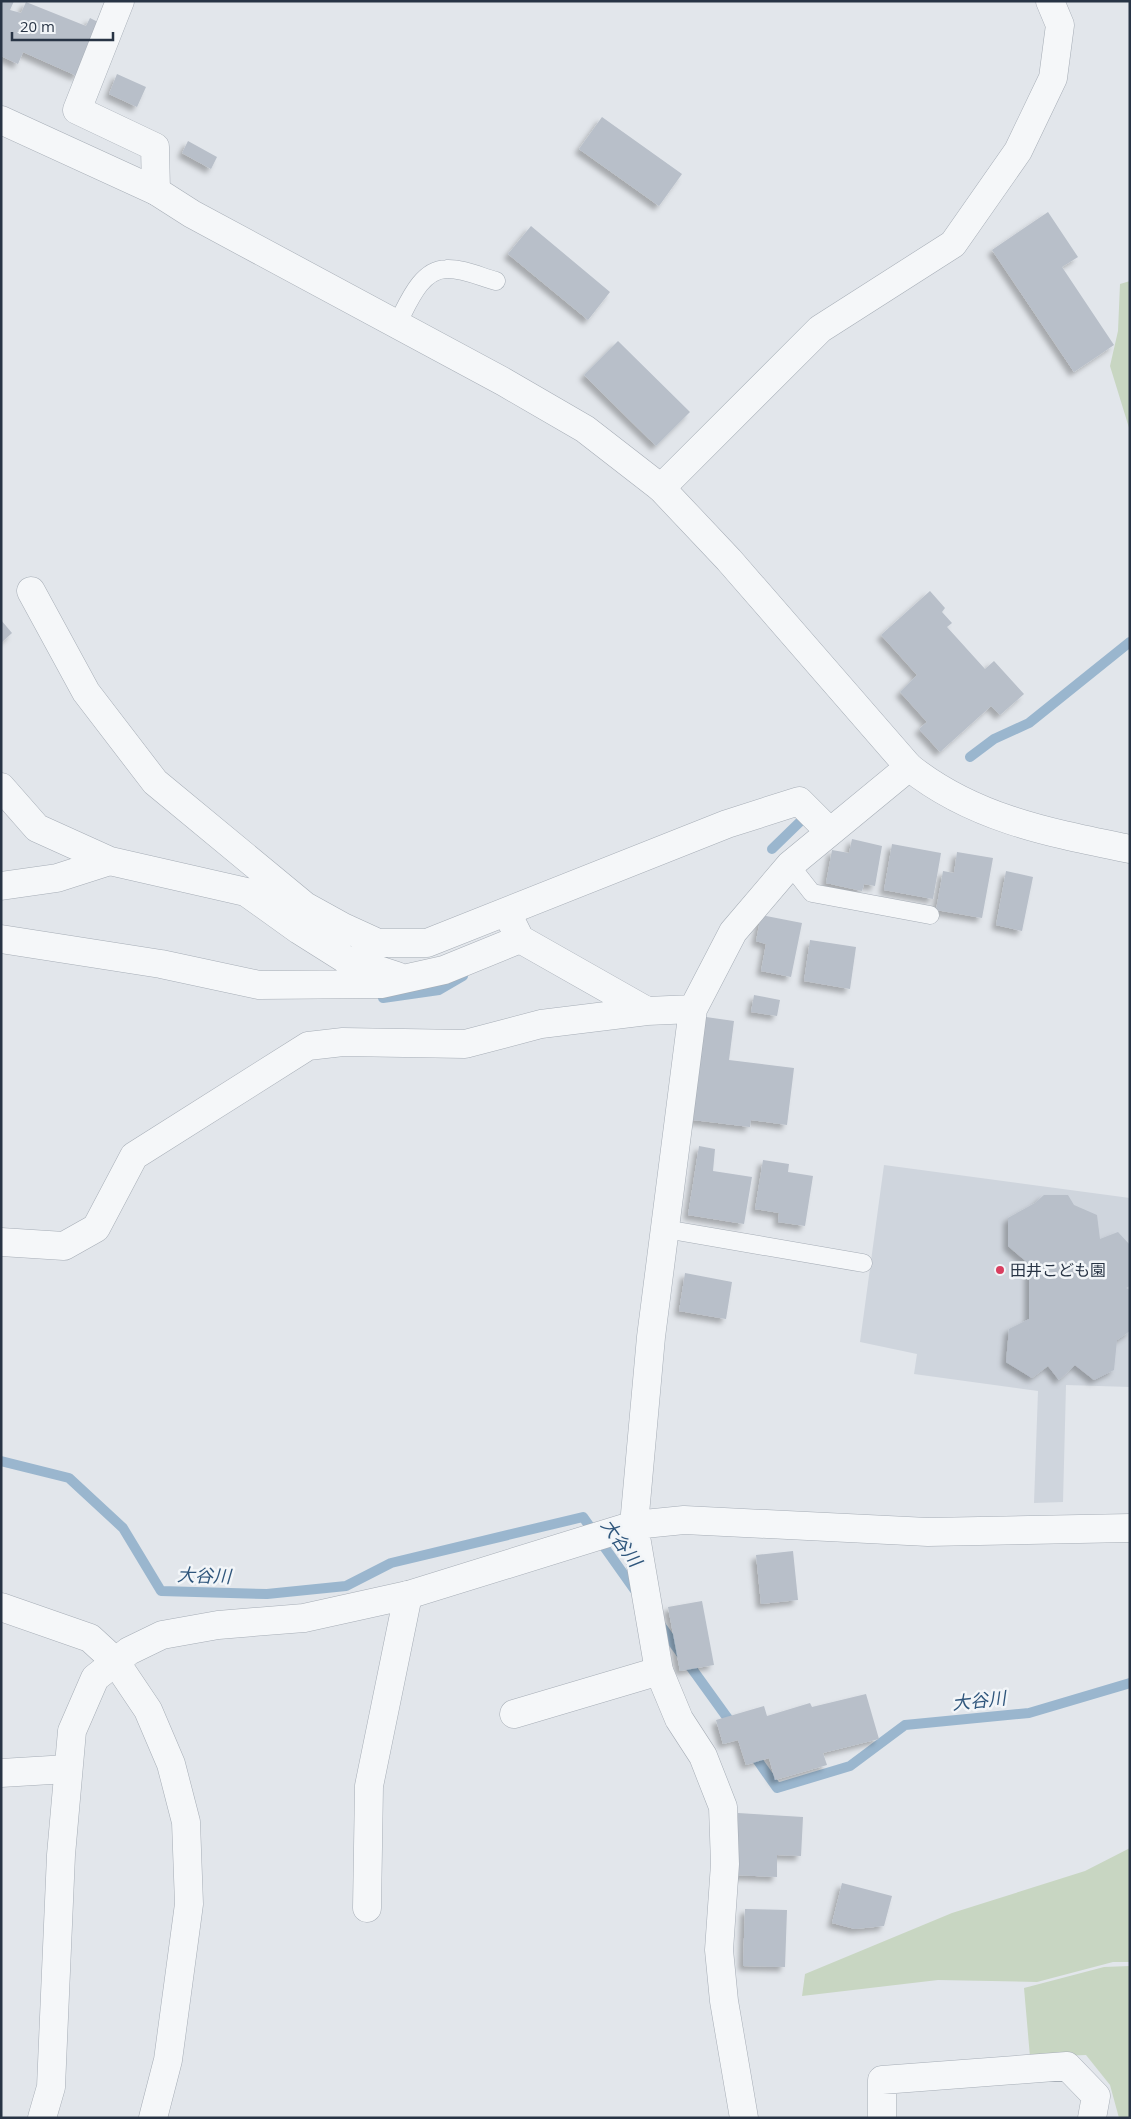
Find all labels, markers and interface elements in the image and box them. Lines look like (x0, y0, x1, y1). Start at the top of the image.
scale bar (12, 10, 114, 42)
text: 20 m (20, 16, 55, 36)
place label: 田井こども園 (1010, 1259, 1106, 1281)
marker: 田井こども園 (994, 1264, 1006, 1276)
water label: 大谷川 (596, 1514, 649, 1573)
water label: 大谷川 (177, 1562, 233, 1588)
water label: 大谷川 (951, 1685, 1009, 1715)

